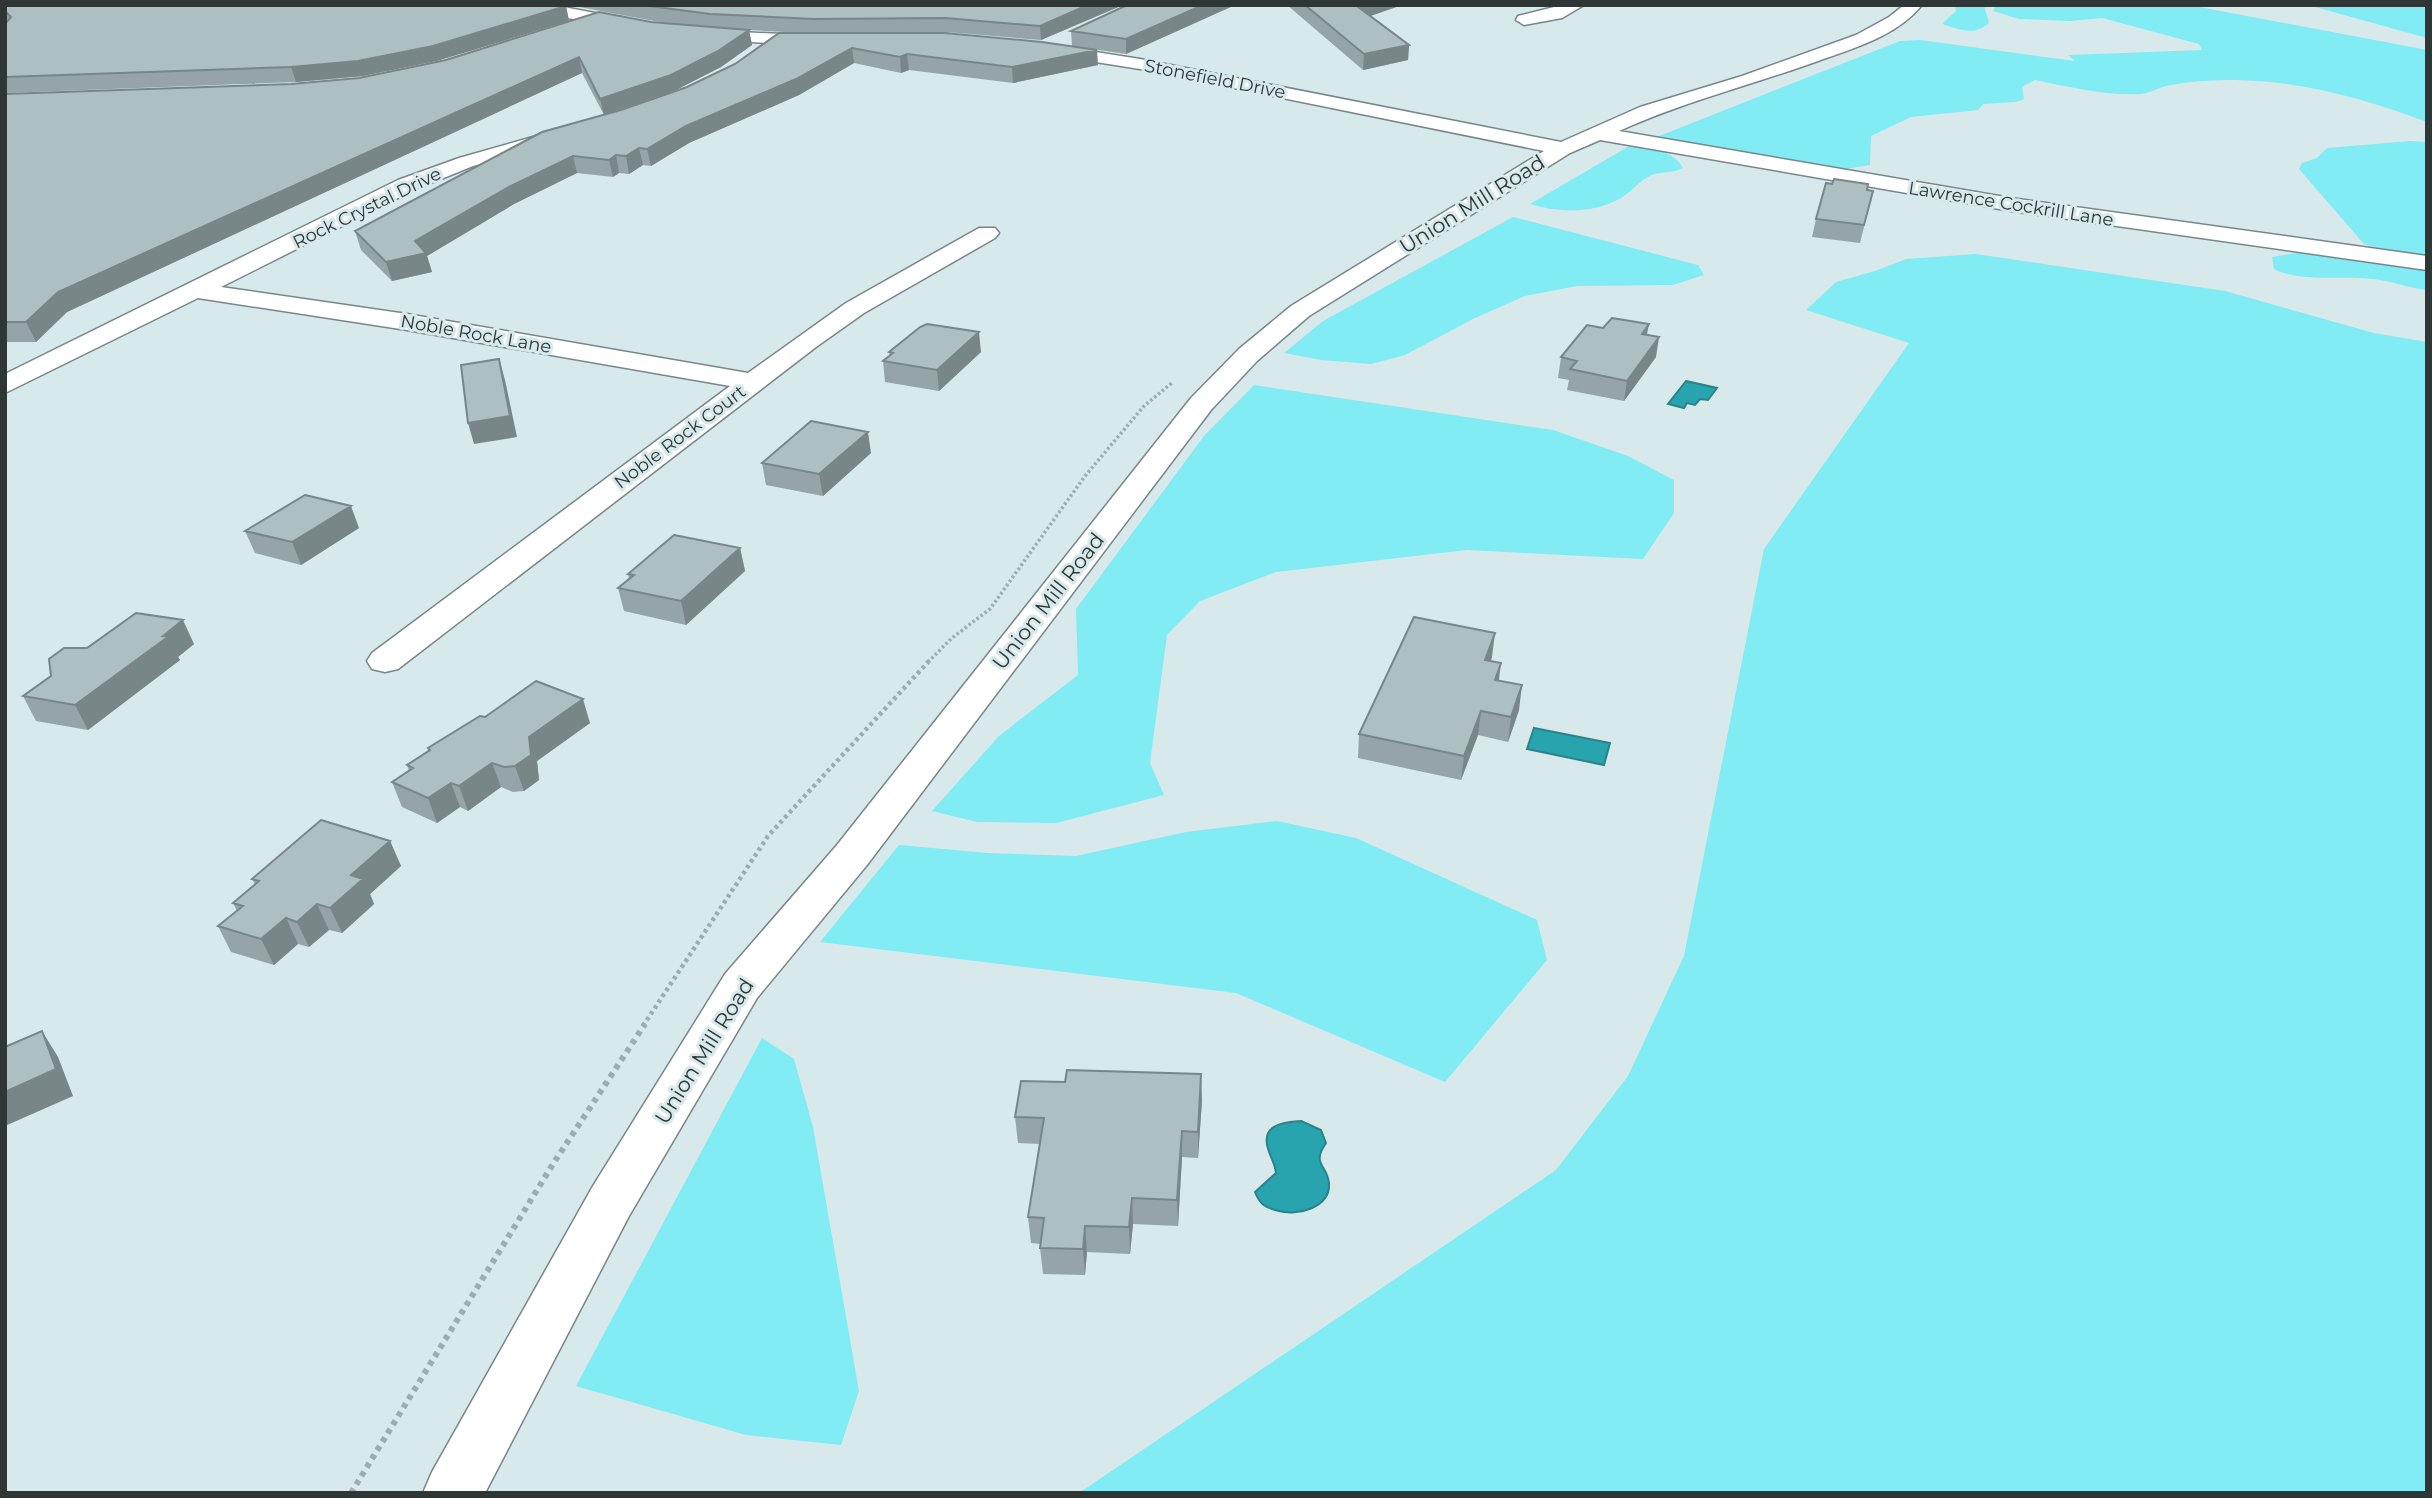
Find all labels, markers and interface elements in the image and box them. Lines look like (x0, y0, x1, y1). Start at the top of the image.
street label: Stonefield Drive (1143, 55, 1287, 103)
street label: Union Mill Road (1395, 149, 1549, 259)
street label: Rock Crystal Drive (289, 162, 445, 253)
street label: Lawrence Cockrill Lane (1907, 177, 2115, 231)
street label: Noble Rock Lane (399, 310, 553, 358)
street label: Noble Rock Court (610, 380, 750, 494)
street label: Union Mill Road (987, 528, 1109, 674)
street label: Union Mill Road (649, 974, 759, 1128)

